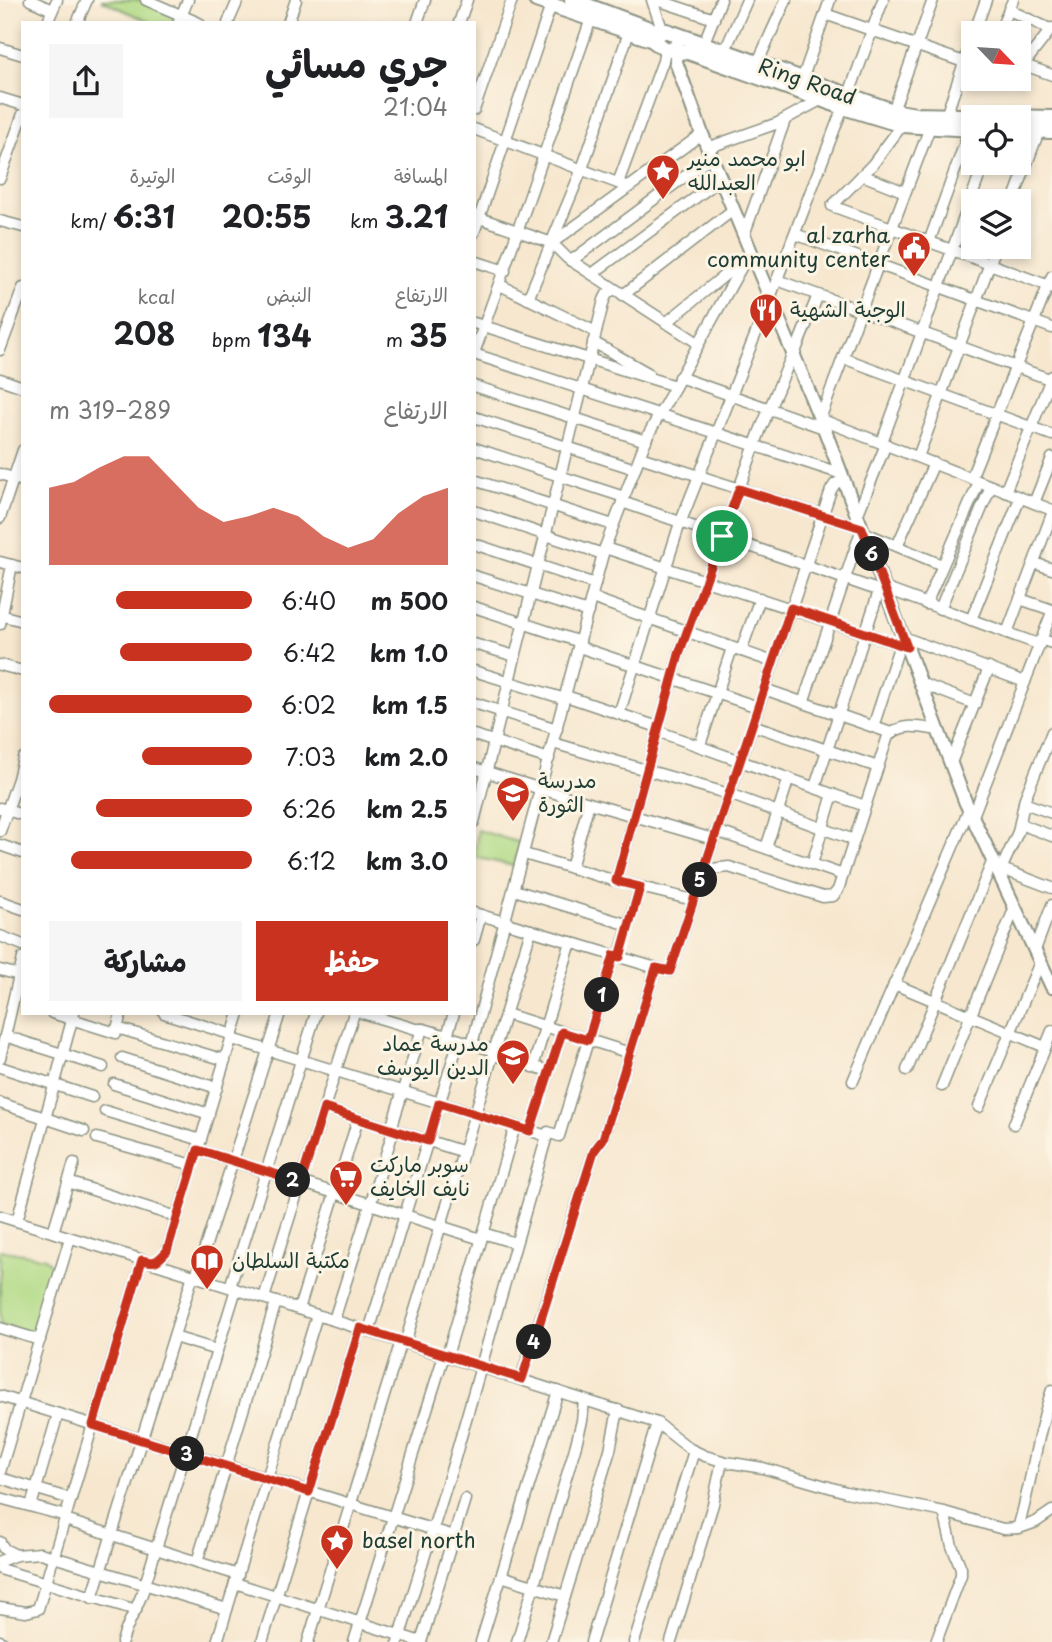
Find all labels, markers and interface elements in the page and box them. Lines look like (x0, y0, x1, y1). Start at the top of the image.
north arrow (961, 21, 1031, 91)
map controls (961, 21, 1031, 259)
text: جري مسائي (265, 34, 448, 91)
button: share (49, 44, 123, 118)
street label: Ring Road (754, 48, 861, 112)
text: 21:04 (383, 89, 448, 124)
button: locate (961, 105, 1031, 175)
place label: ابو محمد منير العبدالله (686, 141, 806, 197)
place icon: ابو محمد منير العبدالله (644, 152, 682, 201)
text: الوتيرة (129, 161, 175, 189)
text: الوقت (267, 161, 312, 189)
text: المسافة (394, 161, 448, 189)
button: layers (961, 189, 1031, 259)
text: 6:31 (113, 193, 175, 238)
text: 20:55 (222, 193, 312, 238)
text: 3.21 (385, 193, 448, 238)
text: /km (70, 206, 113, 234)
text: km (350, 206, 385, 234)
place label: al zarha community center (707, 218, 890, 274)
public building icon: al zarha community center (895, 229, 933, 278)
text: النبض (266, 280, 312, 308)
text: الارتفاع (395, 280, 448, 308)
text: kcal (137, 282, 175, 310)
restaurant icon: الوجبة الشهية (747, 291, 785, 340)
place label: الوجبة الشهية (790, 292, 906, 324)
text: 208 (113, 310, 175, 355)
text: 134 (257, 312, 312, 357)
text: 35 (409, 312, 448, 357)
text: bpm (211, 325, 257, 353)
text: m (386, 325, 409, 353)
text: 289–319 m (49, 392, 171, 427)
text: الارتفاع (384, 392, 448, 427)
pin (692, 506, 752, 566)
icon: arrive (703, 517, 741, 555)
pin: 6 (854, 536, 890, 572)
text: 6 (865, 539, 878, 567)
text: 6:40 (281, 583, 336, 618)
text: 500 m (371, 583, 448, 618)
text: 6:42 (283, 635, 336, 670)
text: 1.0 km (370, 635, 448, 670)
text: 6:02 (281, 687, 336, 722)
text: 1.5 km (372, 687, 448, 722)
text: 7:03 (285, 739, 336, 774)
text: 2.0 km (364, 739, 448, 774)
place label: مدرسة الثورة (538, 763, 597, 819)
school or university icon: مدرسة الثورة (494, 774, 532, 823)
text: 6:26 (282, 791, 336, 826)
text: 2.5 km (367, 791, 448, 826)
text: 6:12 (287, 843, 336, 878)
text: 3.0 km (366, 843, 448, 878)
pin: 5 (682, 862, 718, 898)
text: 5 (693, 865, 706, 893)
button: مشاركة (49, 921, 242, 1001)
button: حفظ (256, 921, 448, 1001)
pin: 1 (584, 978, 620, 1012)
text: 1 (597, 980, 606, 1008)
place label: مدرسة عماد الدين اليوسف (377, 1026, 489, 1082)
school or university icon: مدرسة عماد الدين اليوسف (494, 1037, 532, 1086)
place label: سوبر ماركت نايف الخايف (370, 1147, 470, 1203)
supermarket icon: سوبر ماركت نايف الخايف (327, 1158, 365, 1207)
pin: 2 (276, 1162, 310, 1198)
text: 2 (286, 1165, 299, 1193)
library icon: مكتبة السلطان (188, 1242, 226, 1291)
place label: مكتبة السلطان (232, 1243, 350, 1275)
pin: 4 (516, 1324, 552, 1360)
text: 4 (527, 1327, 540, 1355)
pin: 3 (170, 1436, 204, 1472)
text: 3 (180, 1439, 193, 1467)
place icon: basel north (318, 1522, 356, 1571)
place label: basel north (362, 1523, 476, 1555)

